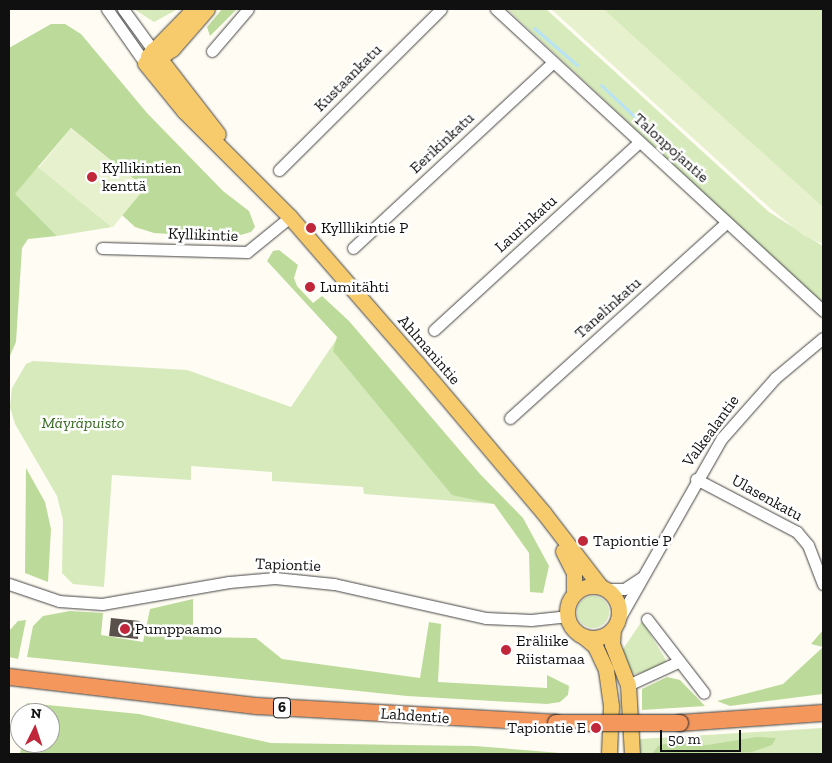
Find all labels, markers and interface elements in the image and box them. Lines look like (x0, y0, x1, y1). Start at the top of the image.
street label: Kustaankatu (310, 40, 386, 116)
street label: Eerikinkatu (406, 108, 478, 178)
street label: Talonpojantie (629, 109, 713, 187)
place label: Kyllikintien kenttä (102, 158, 182, 196)
marker: Kyllikintien kenttä (86, 171, 98, 183)
street label: Laurinkatu (491, 191, 561, 257)
place label: Kylllikintie P (321, 218, 408, 238)
marker: Kylllikintie P (305, 222, 317, 234)
street label: Kyllikintie (168, 224, 238, 246)
street label: Tanelinkatu (571, 273, 645, 343)
place label: Lumitähti (320, 277, 389, 297)
marker: Lumitähti (304, 281, 316, 293)
street label: Ahlmanintie (394, 311, 464, 389)
street label: Valkealantie (679, 391, 743, 471)
park label: Mäyräpuisto (42, 413, 124, 433)
street label: Ulasenkatu (728, 471, 806, 525)
place label: Tapiontie P (593, 531, 672, 551)
marker: Tapiontie P (577, 535, 589, 547)
street label: Tapiontie (255, 554, 321, 576)
place label: Pumppaamo (135, 619, 222, 639)
marker: Pumppaamo (119, 623, 131, 635)
place label: Eräliike Riistamaa (516, 631, 585, 669)
marker: Eräliike Riistamaa (500, 644, 512, 656)
road number: 6 (272, 696, 292, 720)
north arrow (10, 703, 60, 753)
street label: Lahdentie (380, 704, 450, 728)
text: N (30, 705, 42, 722)
place label: Tapiontie E (507, 718, 586, 738)
scale bar (662, 720, 743, 752)
marker: Tapiontie E (590, 722, 602, 734)
text: 50 m (668, 730, 701, 748)

